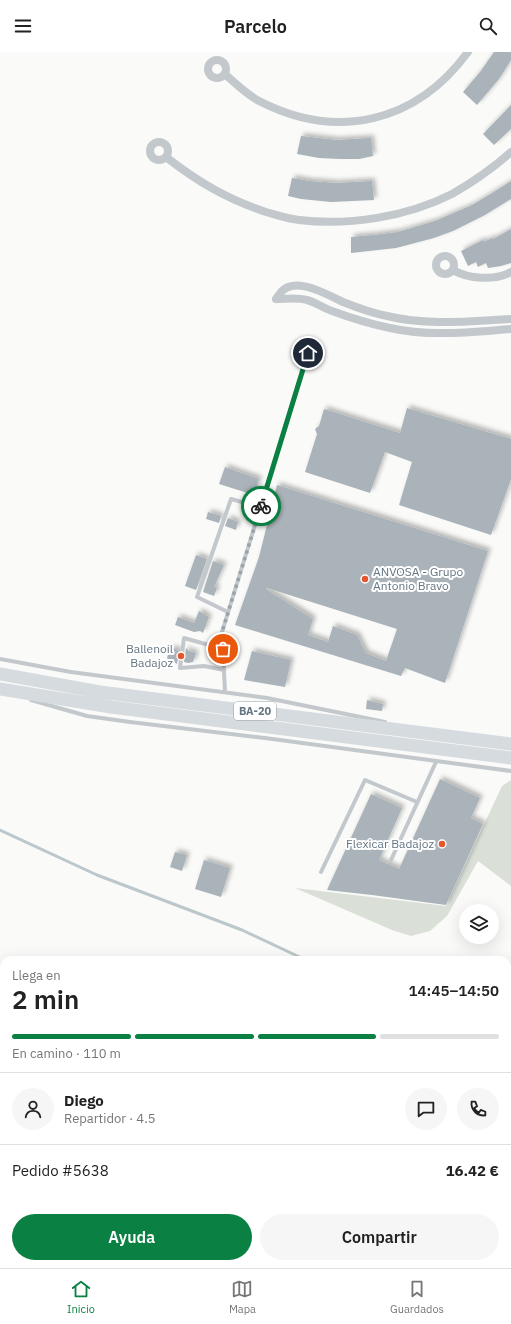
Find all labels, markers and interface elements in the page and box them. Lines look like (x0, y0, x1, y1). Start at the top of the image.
icon: menu (12, 15, 34, 37)
text: Parcelo (224, 15, 287, 38)
icon: search (477, 15, 499, 37)
pin (291, 336, 325, 370)
icon: home (297, 342, 319, 364)
courier (241, 486, 281, 526)
icon: bike (250, 495, 272, 517)
place label: ANVOSA - Grupo Antonio Bravo (373, 564, 463, 593)
marker: ANVOSA - Grupo Antonio Bravo (360, 574, 370, 584)
pin (206, 632, 240, 666)
icon: bag (212, 638, 234, 660)
place label: Ballenoil Badajoz (126, 641, 173, 670)
marker: Ballenoil Badajoz (176, 651, 186, 661)
road number: BA-20 (234, 702, 276, 720)
place label: Flexicar Badajoz (346, 836, 434, 851)
marker: Flexicar Badajoz (437, 839, 447, 849)
map controls (459, 904, 499, 944)
button: layers (459, 904, 499, 944)
text: Llega en (12, 967, 61, 984)
text: 14:45–14:50 (409, 981, 499, 1000)
text: 2 min (12, 982, 79, 1016)
text: En camino · 110 m (12, 1045, 121, 1062)
button: person (12, 1088, 54, 1130)
button: chat (405, 1088, 447, 1130)
button: phone (457, 1088, 499, 1130)
text: Diego (64, 1091, 104, 1110)
text: Repartidor · 4.5 (64, 1110, 155, 1127)
text: Pedido #5638 (12, 1161, 109, 1180)
text: 16.42 € (445, 1161, 499, 1180)
button: Ayuda (12, 1214, 252, 1260)
button: Compartir (260, 1214, 499, 1260)
tab: Inicio (67, 1278, 95, 1316)
tab: Mapa (229, 1278, 256, 1316)
tab: Guardados (390, 1278, 444, 1316)

